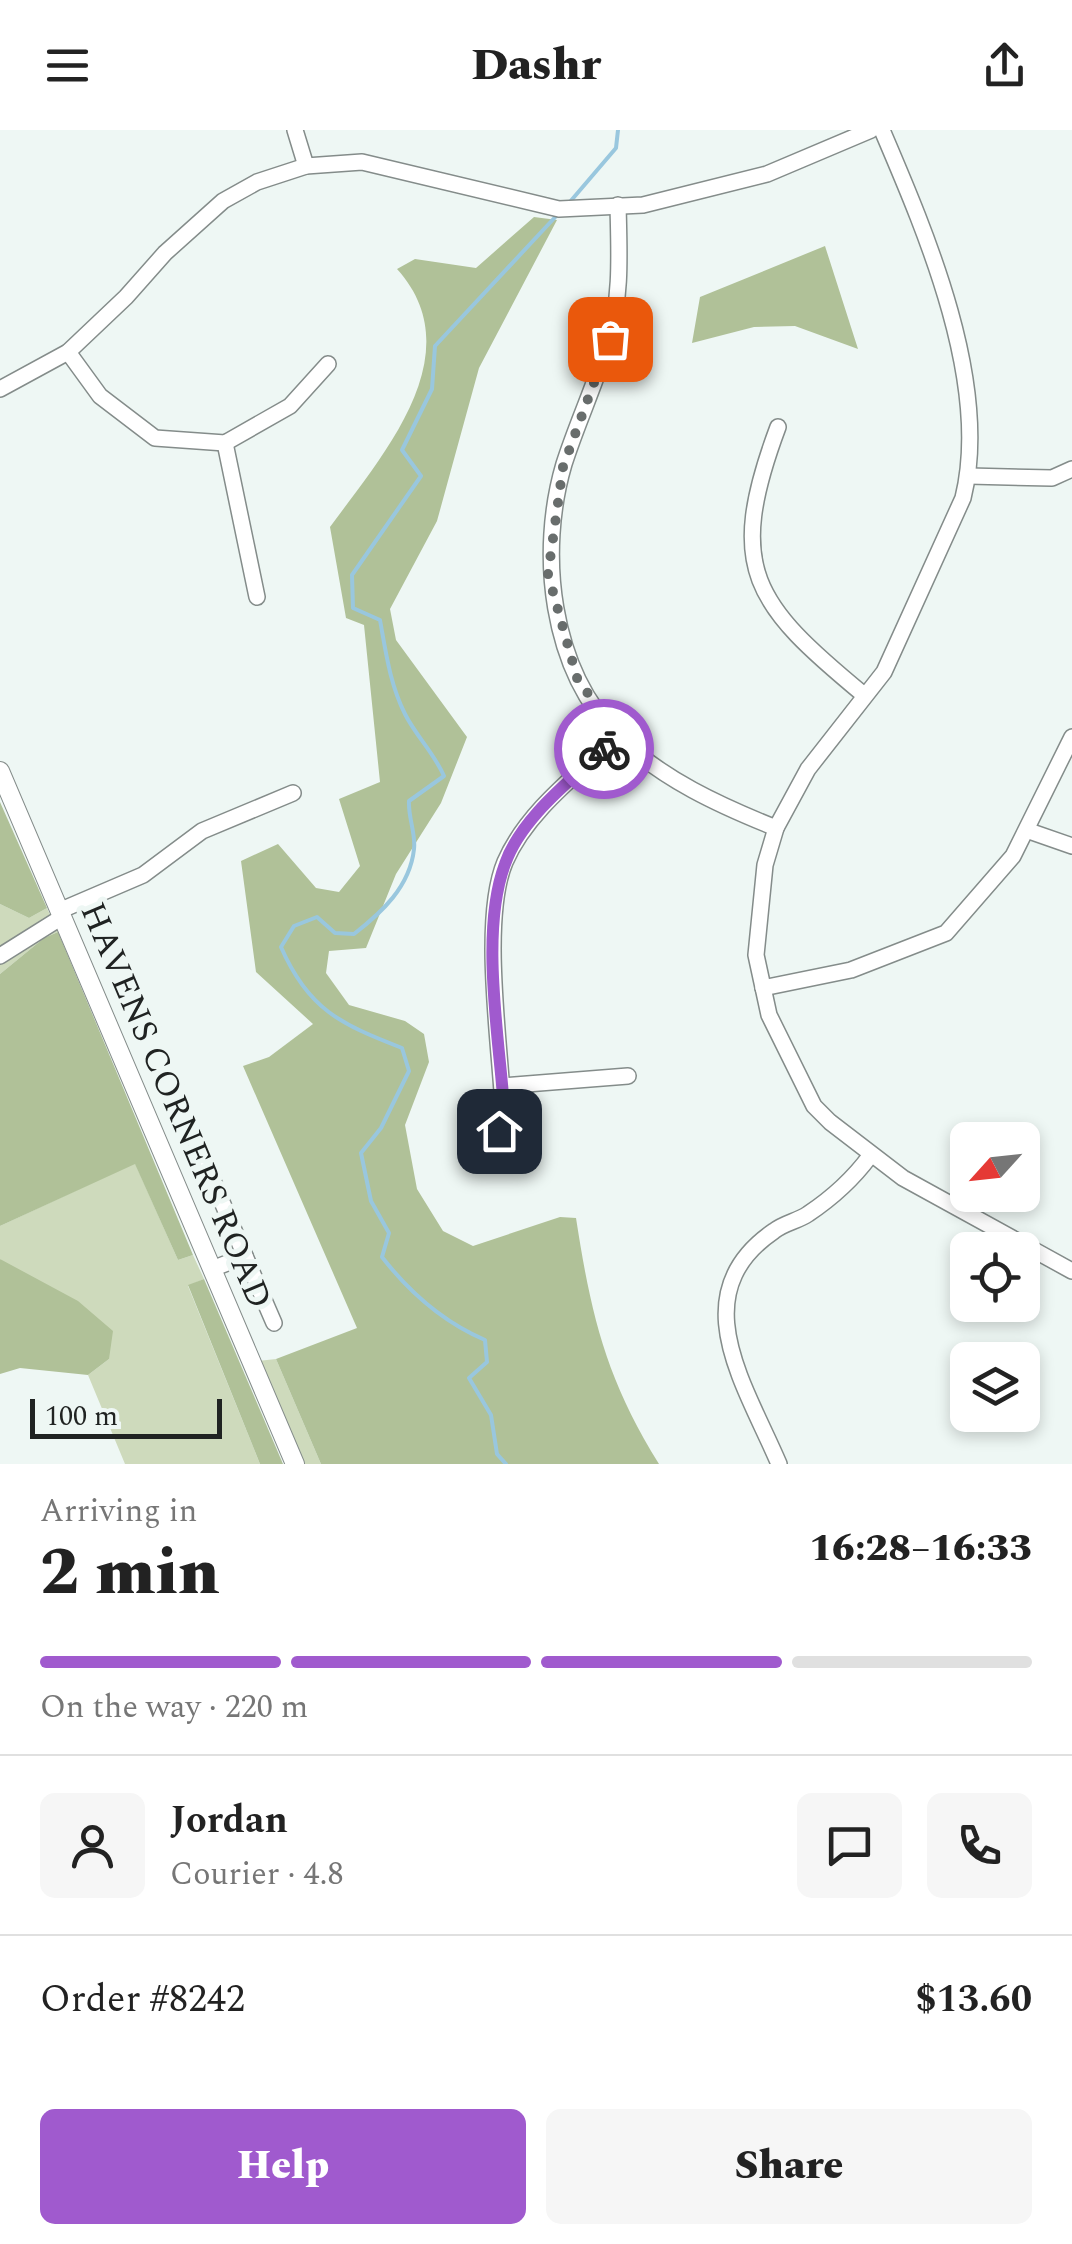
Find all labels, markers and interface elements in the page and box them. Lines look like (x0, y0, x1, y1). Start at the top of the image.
text: Dashr (471, 31, 601, 100)
icon: menu (40, 38, 95, 93)
icon: share (977, 38, 1032, 93)
pin (568, 297, 653, 382)
icon: bag (583, 312, 638, 367)
courier (554, 699, 654, 799)
icon: bike (577, 722, 632, 777)
street label: HAVENS CORNERS ROAD (66, 894, 285, 1317)
pin (457, 1089, 542, 1174)
icon: home (472, 1104, 527, 1159)
north arrow (950, 1122, 1040, 1212)
map controls (950, 1122, 1040, 1432)
button: locate (950, 1232, 1040, 1322)
button: layers (950, 1342, 1040, 1432)
scale bar (30, 1394, 222, 1438)
text: 100 m (45, 1395, 118, 1438)
text: Arriving in (40, 1487, 197, 1536)
text: 16:28–16:33 (809, 1520, 1032, 1578)
text: 2 min (40, 1524, 220, 1623)
text: On the way · 220 m (40, 1683, 308, 1732)
text: Jordan (170, 1792, 288, 1850)
button: person (40, 1793, 145, 1898)
button: chat (797, 1793, 902, 1898)
button: phone (927, 1793, 1032, 1898)
text: Courier · 4.8 (170, 1850, 343, 1899)
text: Order #8242 (40, 1971, 245, 2029)
text: $13.60 (915, 1971, 1032, 2029)
button: Help (40, 2109, 526, 2224)
button: Share (546, 2109, 1032, 2224)

